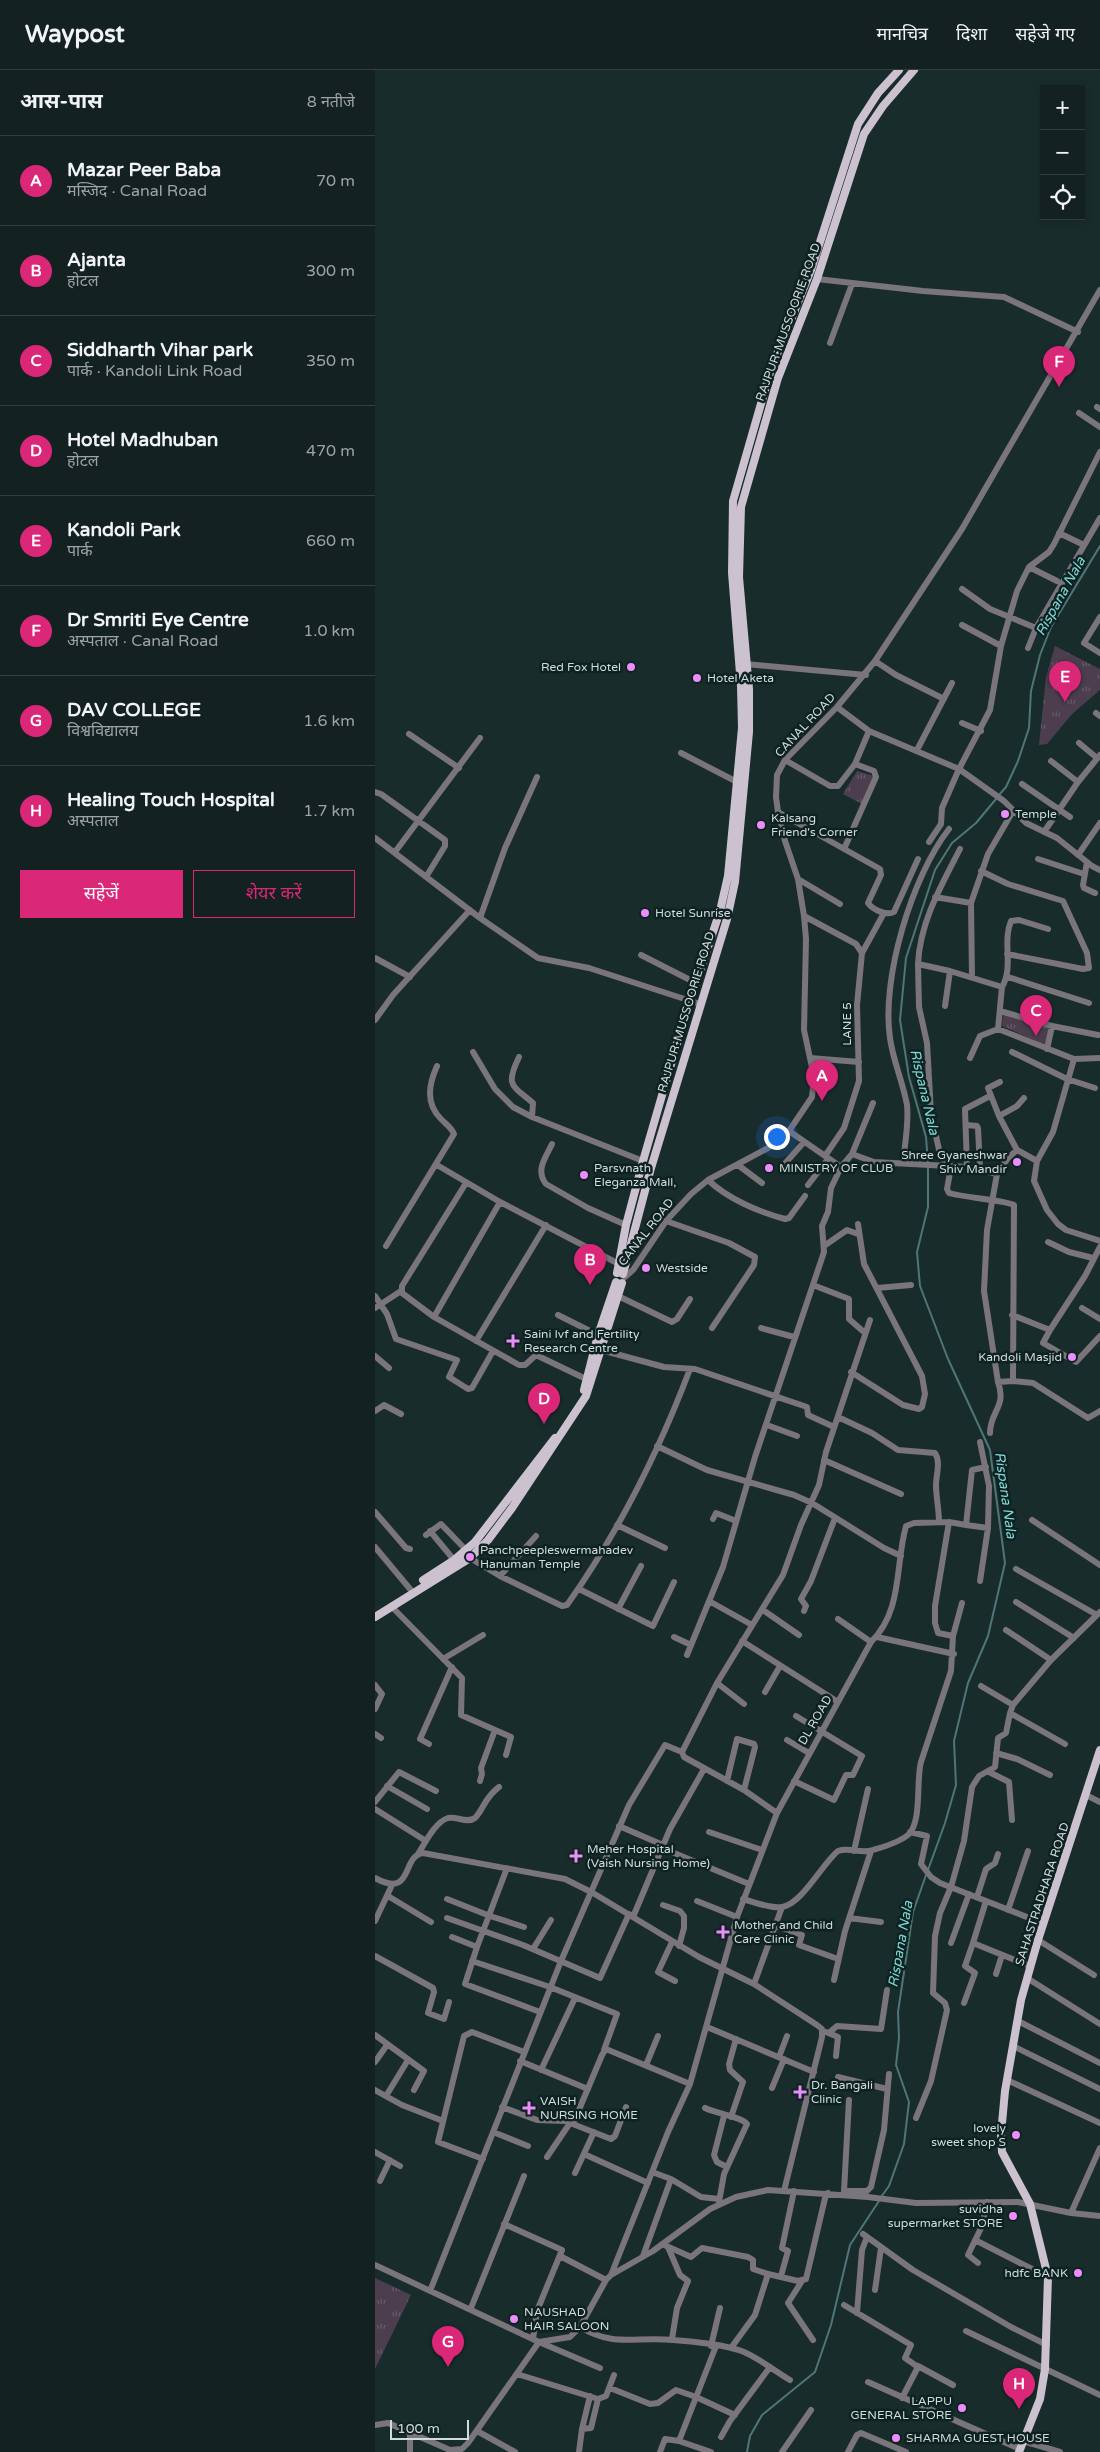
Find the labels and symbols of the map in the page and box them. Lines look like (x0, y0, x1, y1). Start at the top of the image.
street label: RAJPUR-MUSSOORIE ROAD (753, 241, 823, 403)
pin: F (1043, 346, 1075, 387)
water label: Rispana Nala (1032, 553, 1090, 639)
place label: Red Fox Hotel (541, 660, 621, 674)
marker: Red Fox Hotel (625, 661, 637, 673)
pin: E (1049, 661, 1081, 702)
place label: Hotel Aketa (707, 671, 774, 685)
marker: Hotel Aketa (691, 672, 703, 684)
street label: CANAL ROAD (772, 690, 838, 760)
place label: Temple (1015, 807, 1057, 821)
marker: Temple (999, 808, 1011, 820)
place label: Kalsang Friend's Corner (771, 811, 858, 839)
marker: Kalsang Friend's Corner (755, 819, 767, 831)
place label: Hotel Sunrise (655, 906, 731, 920)
marker: Hotel Sunrise (639, 907, 651, 919)
street label: RAJPUR-MUSSOORIE ROAD (655, 930, 717, 1094)
pin: C (1020, 995, 1052, 1036)
street label: LANE 5 (840, 1002, 854, 1046)
water label: Rispana Nala (906, 1048, 943, 1138)
pin: A (806, 1060, 838, 1101)
your location (764, 1124, 790, 1150)
place label: Shree Gyaneshwar Shiv Mandir (901, 1148, 1007, 1176)
marker: Shree Gyaneshwar Shiv Mandir (1011, 1156, 1023, 1168)
place label: Parsvnath Eleganza Mall, (594, 1161, 676, 1189)
place label: MINISTRY OF CLUB (779, 1161, 893, 1175)
marker: MINISTRY OF CLUB (763, 1162, 775, 1174)
marker: Parsvnath Eleganza Mall, (578, 1169, 590, 1181)
street label: CANAL ROAD (615, 1195, 677, 1269)
pin: B (574, 1244, 606, 1285)
place label: Westside (656, 1261, 708, 1275)
marker: Westside (640, 1262, 652, 1274)
place label: Saini Ivf and Fertility Research Centre (524, 1327, 640, 1355)
marker: Saini Ivf and Fertility Research Centre (506, 1334, 520, 1348)
place label: Kandoli Masjid (978, 1350, 1062, 1364)
marker: Kandoli Masjid (1066, 1351, 1078, 1363)
pin: D (528, 1383, 560, 1424)
water label: Rispana Nala (991, 1451, 1020, 1541)
place label: Panchpeepleswermahadev Hanuman Temple (480, 1543, 634, 1571)
marker: Panchpeepleswermahadev Hanuman Temple (464, 1551, 476, 1563)
street label: DL ROAD (795, 1693, 835, 1747)
street label: SAHASTRADHARA ROAD (1012, 1821, 1072, 1967)
place label: Meher Hospital (Vaish Nursing Home) (587, 1842, 710, 1870)
marker: Meher Hospital (Vaish Nursing Home) (569, 1849, 583, 1863)
water label: Rispana Nala (885, 1898, 917, 1989)
place label: Mother and Child Care Clinic (734, 1918, 833, 1946)
marker: Mother and Child Care Clinic (716, 1925, 730, 1939)
place label: Dr. Bangali Clinic (811, 2078, 873, 2106)
marker: Dr. Bangali Clinic (793, 2085, 807, 2099)
place label: VAISH NURSING HOME (540, 2094, 638, 2122)
marker: VAISH NURSING HOME (522, 2101, 536, 2115)
place label: lovely sweet shop S (931, 2121, 1007, 2149)
marker: lovely sweet shop S (1010, 2129, 1022, 2141)
place label: suvidha supermarket STORE (888, 2202, 1003, 2230)
marker: suvidha supermarket STORE (1007, 2210, 1019, 2222)
place label: hdfc BANK (1004, 2266, 1068, 2280)
marker: hdfc BANK (1072, 2267, 1084, 2279)
place label: NAUSHAD HAIR SALOON (524, 2305, 609, 2333)
marker: NAUSHAD HAIR SALOON (508, 2313, 520, 2325)
pin: G (432, 2326, 464, 2367)
pin: H (1003, 2368, 1035, 2409)
place label: LAPPU GENERAL STORE (851, 2394, 952, 2422)
marker: LAPPU GENERAL STORE (956, 2402, 968, 2414)
scale bar (390, 2417, 469, 2440)
place label: SHARMA GUEST HOUSE (906, 2431, 1050, 2445)
marker: SHARMA GUEST HOUSE (890, 2432, 902, 2444)

